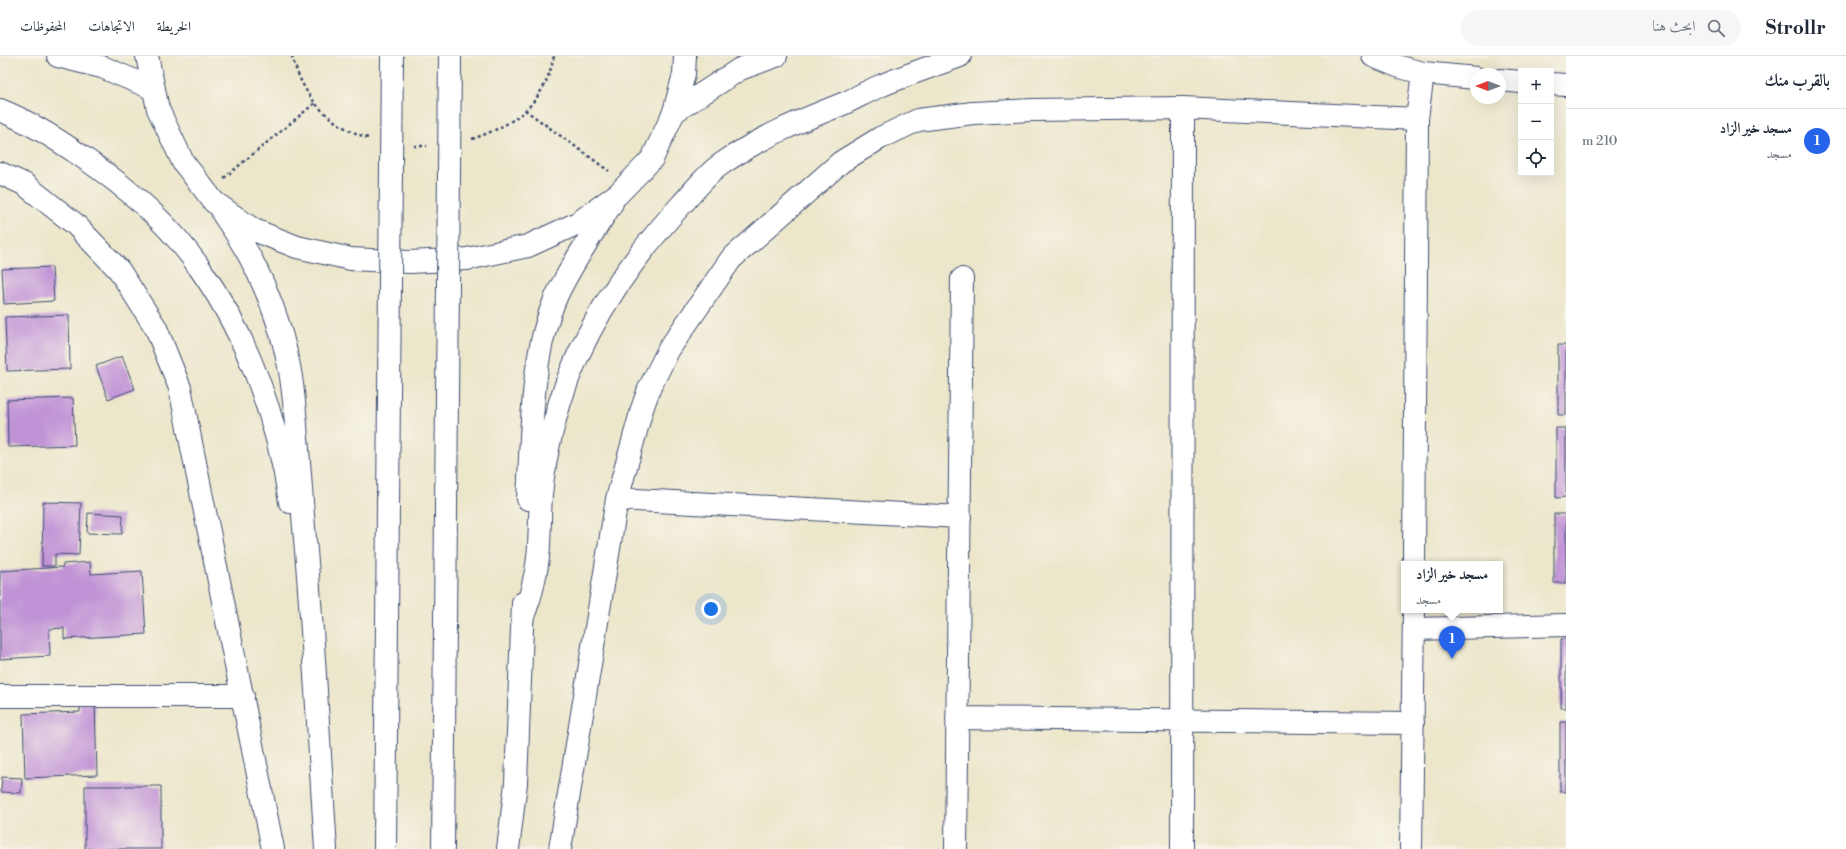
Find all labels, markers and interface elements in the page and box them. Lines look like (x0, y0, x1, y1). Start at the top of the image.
search box (1461, 10, 1741, 46)
text: Strollr (1765, 16, 1826, 40)
text: ابحث هنا (1652, 17, 1695, 36)
icon: search (1705, 17, 1727, 39)
text: المحفوظات (20, 18, 66, 36)
text: الاتجاهات (88, 18, 135, 36)
text: الخريطة (157, 18, 191, 36)
north arrow (1470, 68, 1506, 104)
map controls (1518, 68, 1554, 176)
button: + (1518, 68, 1554, 104)
text: بالقرب منك (1764, 70, 1830, 92)
button: − (1518, 104, 1554, 140)
text: مسجد خير الزاد (1720, 119, 1792, 138)
text: 210 m (1582, 133, 1617, 149)
text: 1 (1814, 133, 1820, 149)
button: locate (1518, 140, 1554, 176)
text: مسجد (1766, 146, 1792, 162)
popup (1401, 561, 1503, 613)
text: مسجد خير الزاد (1416, 565, 1488, 584)
text: مسجد (1416, 592, 1441, 608)
your location (701, 599, 721, 619)
pin: 1 (1439, 626, 1465, 659)

